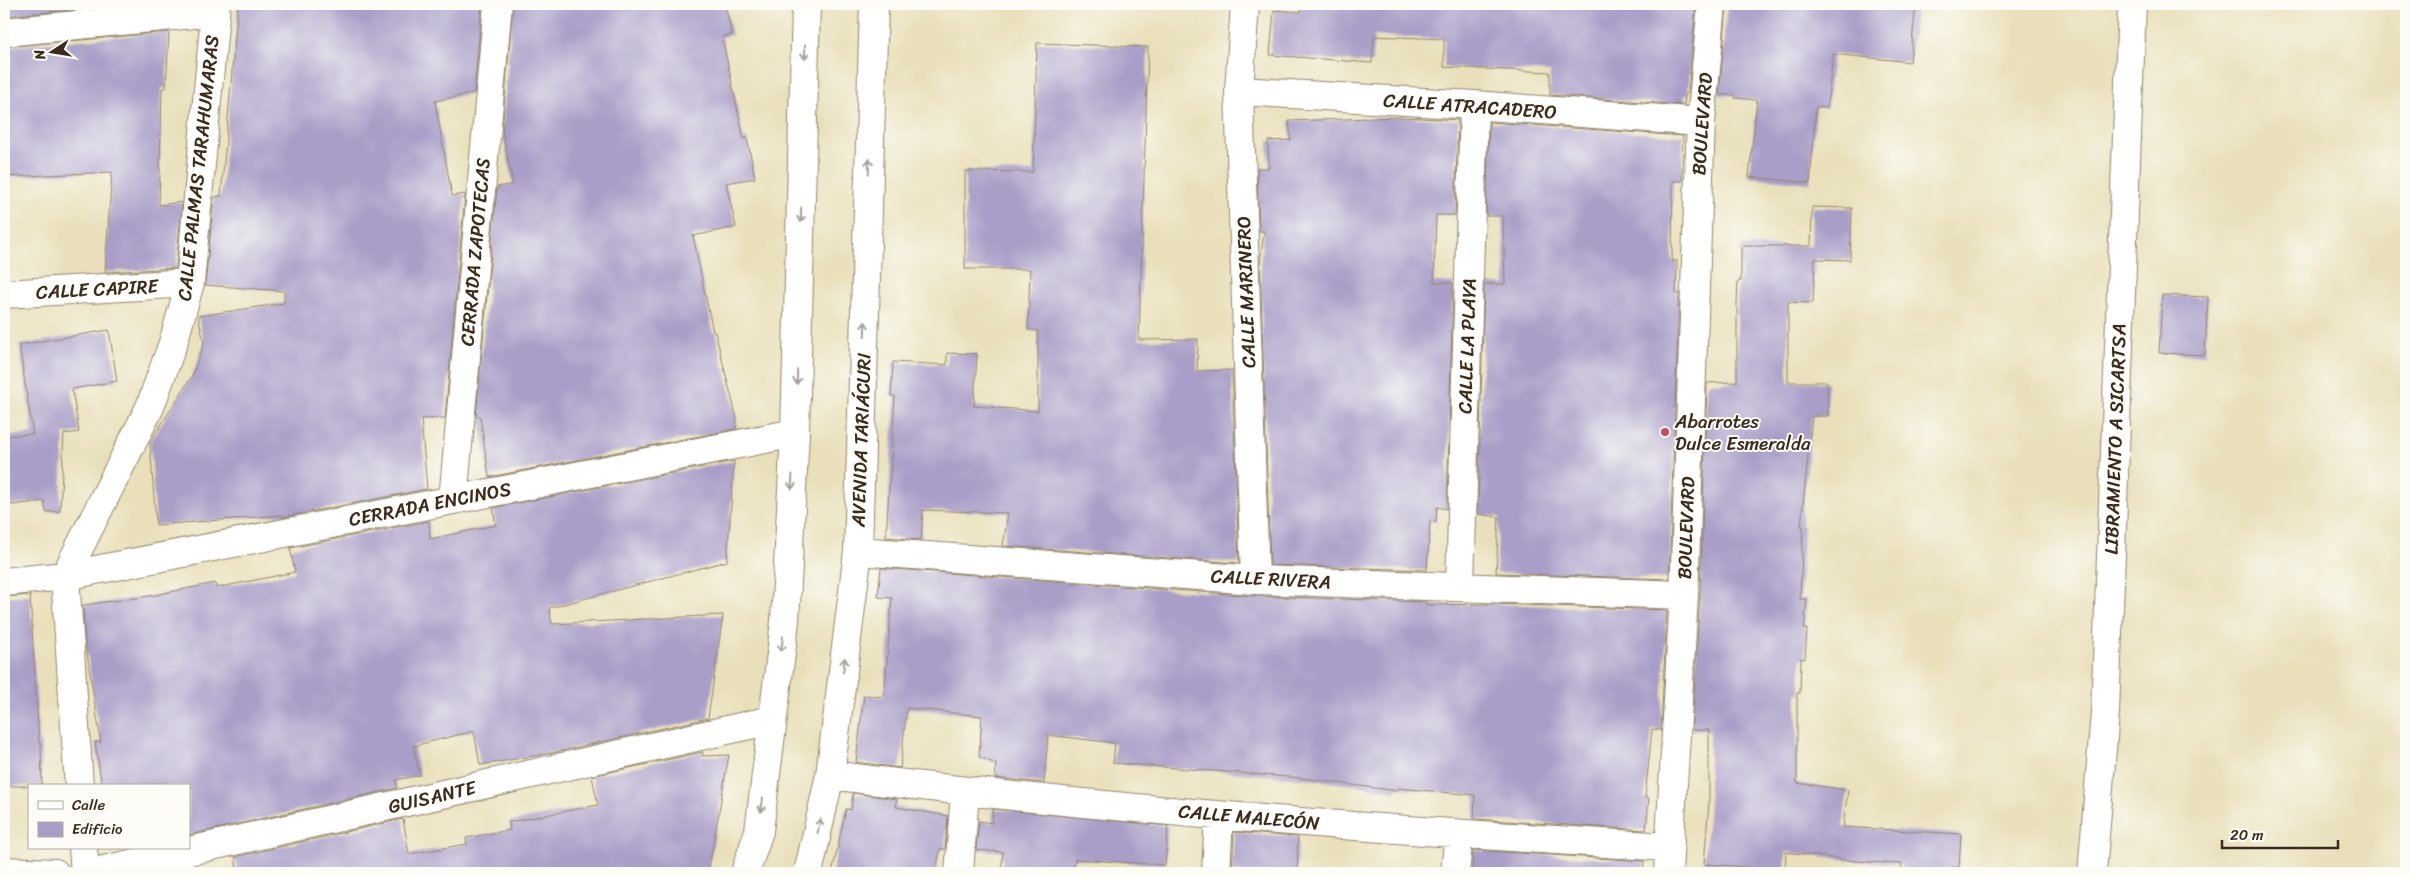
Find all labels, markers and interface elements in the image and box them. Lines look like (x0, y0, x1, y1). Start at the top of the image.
north arrow (28, 28, 78, 78)
street label: CALLE PALMAS TARAHUMARAS (168, 33, 228, 303)
one-way arrow (800, 44, 810, 60)
text: N (26, 47, 53, 63)
street label: BOULEVARD (1682, 71, 1722, 176)
street label: CALLE ATRACADERO (1382, 83, 1558, 129)
street label: CERRADA ZAPOTECAS (450, 157, 500, 347)
one-way arrow (865, 159, 874, 175)
one-way arrow (796, 207, 805, 223)
street label: CALLE MARINERO (1227, 215, 1265, 369)
street label: CALLE CAPIRE (35, 269, 160, 309)
street label: CALLE LA PLAYA (1448, 278, 1486, 414)
one-way arrow (860, 321, 869, 337)
street label: LIBRAMIENTO A SICARTSA (2094, 323, 2136, 555)
street label: AVENIDA TARIÁCURI (841, 352, 881, 529)
one-way arrow (792, 369, 801, 385)
place label: Abarrotes Dulce Esmeralda (1674, 405, 1811, 460)
marker: Abarrotes Dulce Esmeralda (1659, 426, 1671, 438)
street label: CERRADA ENCINOS (346, 472, 514, 536)
one-way arrow (788, 474, 797, 490)
street label: BOULEVARD (1668, 475, 1704, 580)
street label: CALLE RIVERA (1210, 559, 1332, 599)
one-way arrow (777, 636, 787, 652)
one-way arrow (839, 658, 849, 674)
street label: GUISANTE (385, 771, 480, 823)
legend (28, 784, 190, 850)
text: Calle (72, 792, 105, 818)
street label: CALLE MALECÓN (1177, 794, 1321, 840)
one-way arrow (757, 797, 767, 813)
text: Edificio (72, 816, 123, 842)
scale bar (2222, 817, 2339, 849)
one-way arrow (815, 818, 824, 834)
text: 20 m (2230, 822, 2264, 848)

